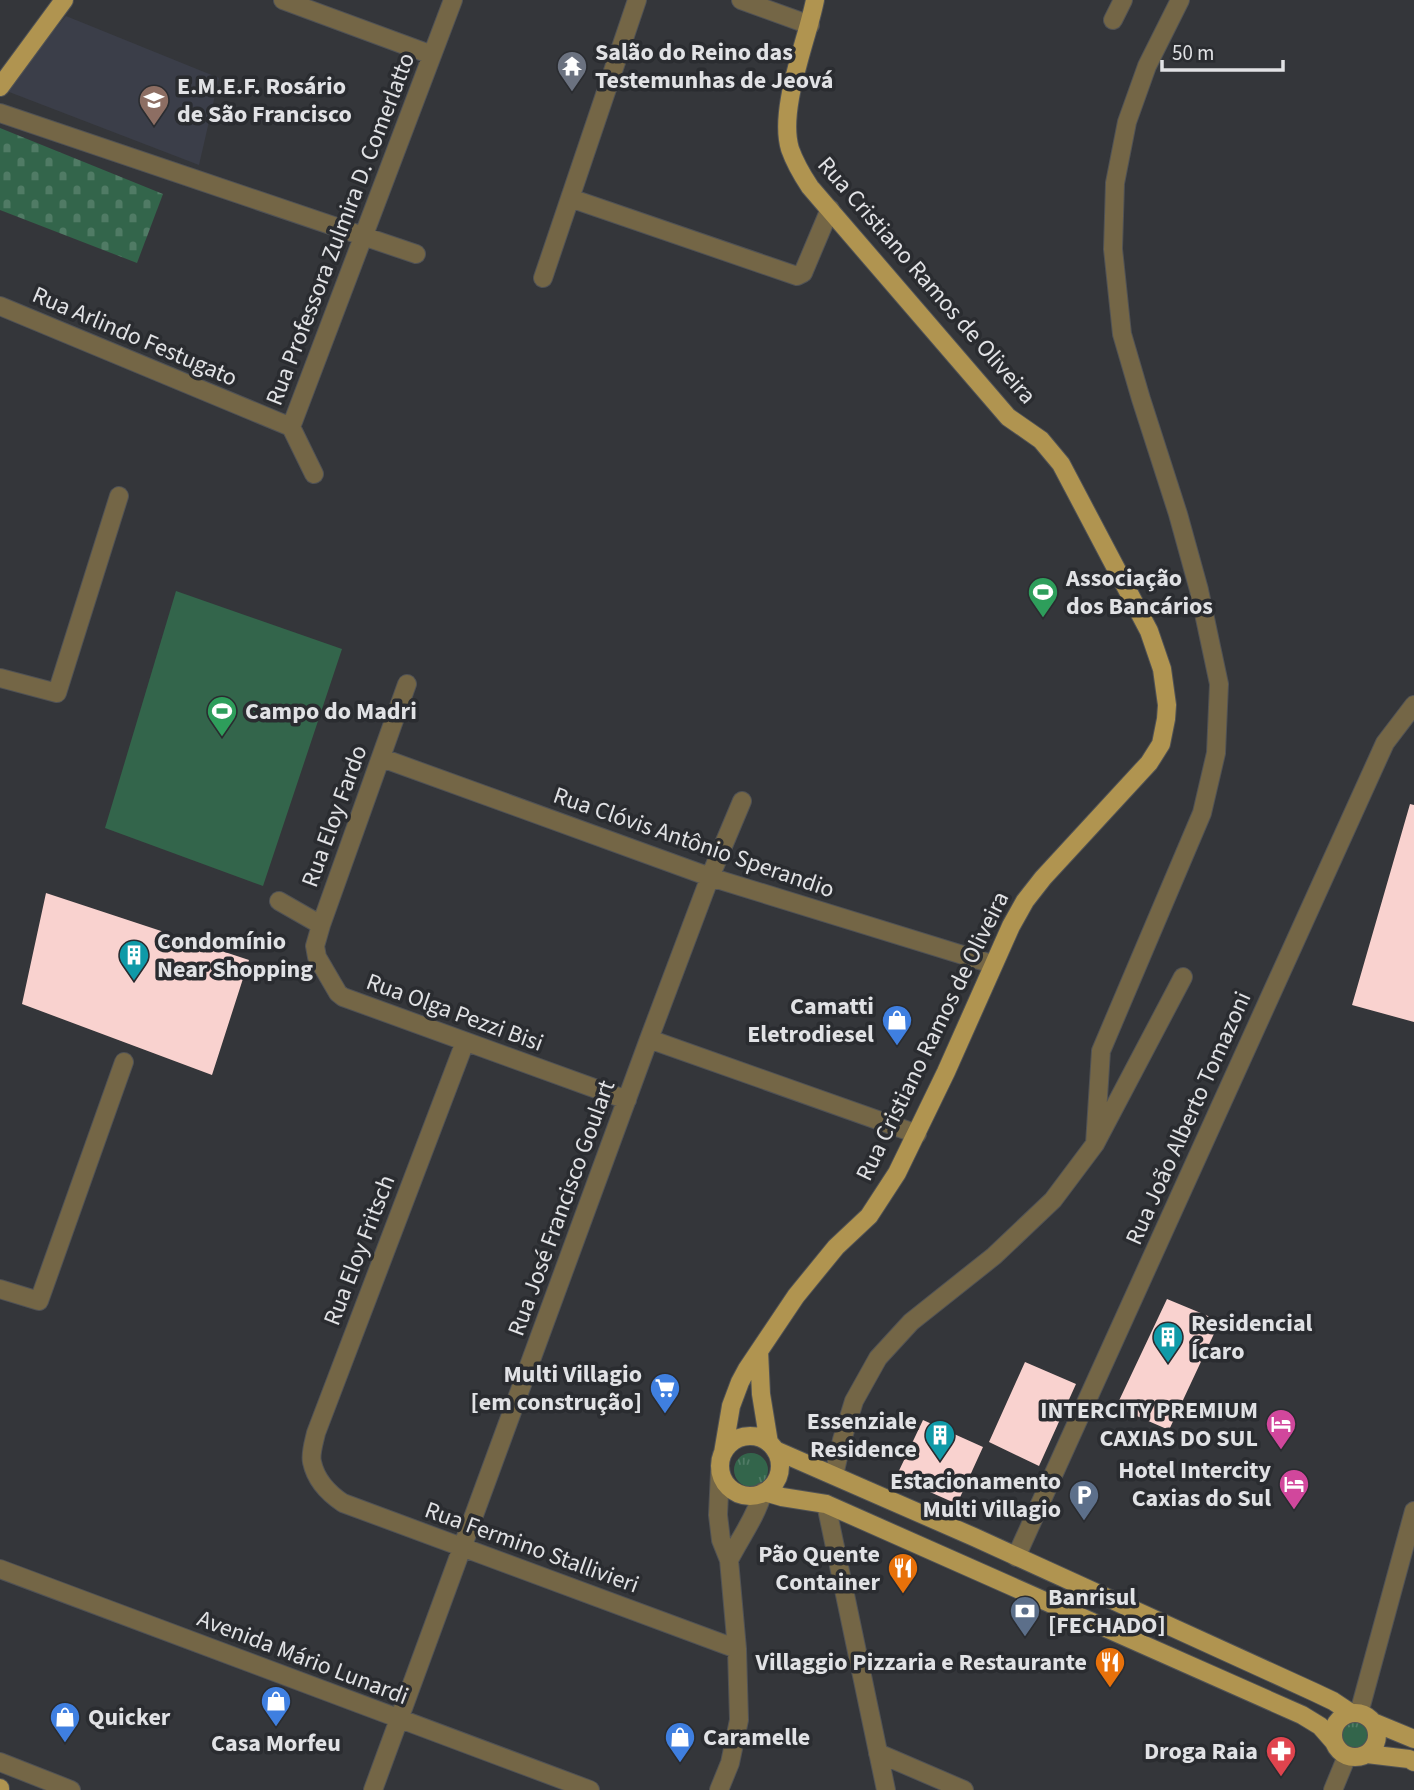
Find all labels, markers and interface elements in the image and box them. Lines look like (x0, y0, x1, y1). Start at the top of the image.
scale bar (1162, 28, 1283, 72)
place label: Salão do Reino das Testemunhas de Jeová (595, 35, 833, 98)
text: 50 m (1172, 38, 1214, 68)
street label: Rua Professora Zulmira D. Comerlatto (257, 48, 424, 411)
temple icon: Salão do Reino das Testemunhas de Jeová (555, 49, 589, 93)
place label: E.M.E.F. Rosário de São Francisco (177, 69, 352, 132)
school or university icon: E.M.E.F. Rosário de São Francisco (137, 83, 171, 127)
street label: Rua Cristiano Ramos de Oliveira (809, 149, 1044, 412)
street label: Rua Arlindo Festugato (27, 277, 243, 395)
place label: Associação dos Bancários (1065, 561, 1213, 624)
sports icon: Associação dos Bancários (1026, 575, 1060, 619)
sports icon: Campo do Madri (205, 694, 239, 738)
place label: Campo do Madri (245, 694, 417, 729)
street label: Rua Eloy Fardo (293, 740, 376, 892)
street label: Rua Clóvis Antônio Sperandio (548, 778, 839, 907)
street label: Rua Cristiano Ramos de Oliveira (847, 885, 1018, 1187)
place label: Condomínio Near Shopping (157, 924, 313, 987)
building icon: Condomínio Near Shopping (117, 938, 151, 982)
street label: Rua Olga Pezzi Bisi (361, 964, 548, 1061)
street label: Rua João Alberto Tomazoni (1117, 986, 1260, 1251)
place label: Camatti Eletrodiesel (747, 989, 874, 1052)
shop icon: Camatti Eletrodiesel (880, 1003, 914, 1047)
street label: Rua José Francisco Goulart (499, 1075, 624, 1341)
street label: Rua Eloy Fritsch (315, 1170, 404, 1331)
place label: Residencial Ícaro (1191, 1306, 1313, 1369)
building icon: Residencial Ícaro (1151, 1320, 1185, 1364)
place label: Multi Villagio [em construção] (471, 1357, 642, 1420)
supermarket icon: Multi Villagio [em construção] (648, 1371, 682, 1415)
place label: INTERCITY PREMIUM CAXIAS DO SUL (1040, 1393, 1258, 1456)
place label: Essenziale Residence (807, 1404, 917, 1467)
hotel icon: INTERCITY PREMIUM CAXIAS DO SUL (1264, 1407, 1298, 1451)
building icon: Essenziale Residence (923, 1418, 957, 1462)
place label: Hotel Intercity Caxias do Sul (1118, 1453, 1271, 1516)
place label: Estacionamento Multi Villagio (890, 1464, 1061, 1527)
hotel icon: Hotel Intercity Caxias do Sul (1277, 1467, 1311, 1511)
parking icon: Estacionamento Multi Villagio (1067, 1478, 1101, 1522)
street label: Rua Fermino Stallivieri (420, 1492, 644, 1602)
place label: Pão Quente Container (758, 1537, 880, 1600)
restaurant icon: Pão Quente Container (886, 1551, 920, 1595)
place label: Banrisul [FECHADO] (1048, 1580, 1166, 1643)
bank icon: Banrisul [FECHADO] (1008, 1594, 1042, 1638)
street label: Avenida Mário Lunardi (192, 1601, 414, 1714)
place label: Villaggio Pizzaria e Restaurante (755, 1645, 1087, 1680)
restaurant icon: Villaggio Pizzaria e Restaurante (1093, 1645, 1127, 1689)
shop icon: Casa Morfeu (259, 1684, 293, 1728)
shop icon: Quicker (48, 1700, 82, 1744)
place label: Quicker (88, 1700, 171, 1735)
shop icon: Caramelle (663, 1720, 697, 1764)
place label: Caramelle (703, 1720, 810, 1755)
place label: Casa Morfeu (211, 1726, 341, 1761)
place label: Droga Raia (1144, 1734, 1258, 1769)
pharmacy icon: Droga Raia (1264, 1734, 1298, 1778)

